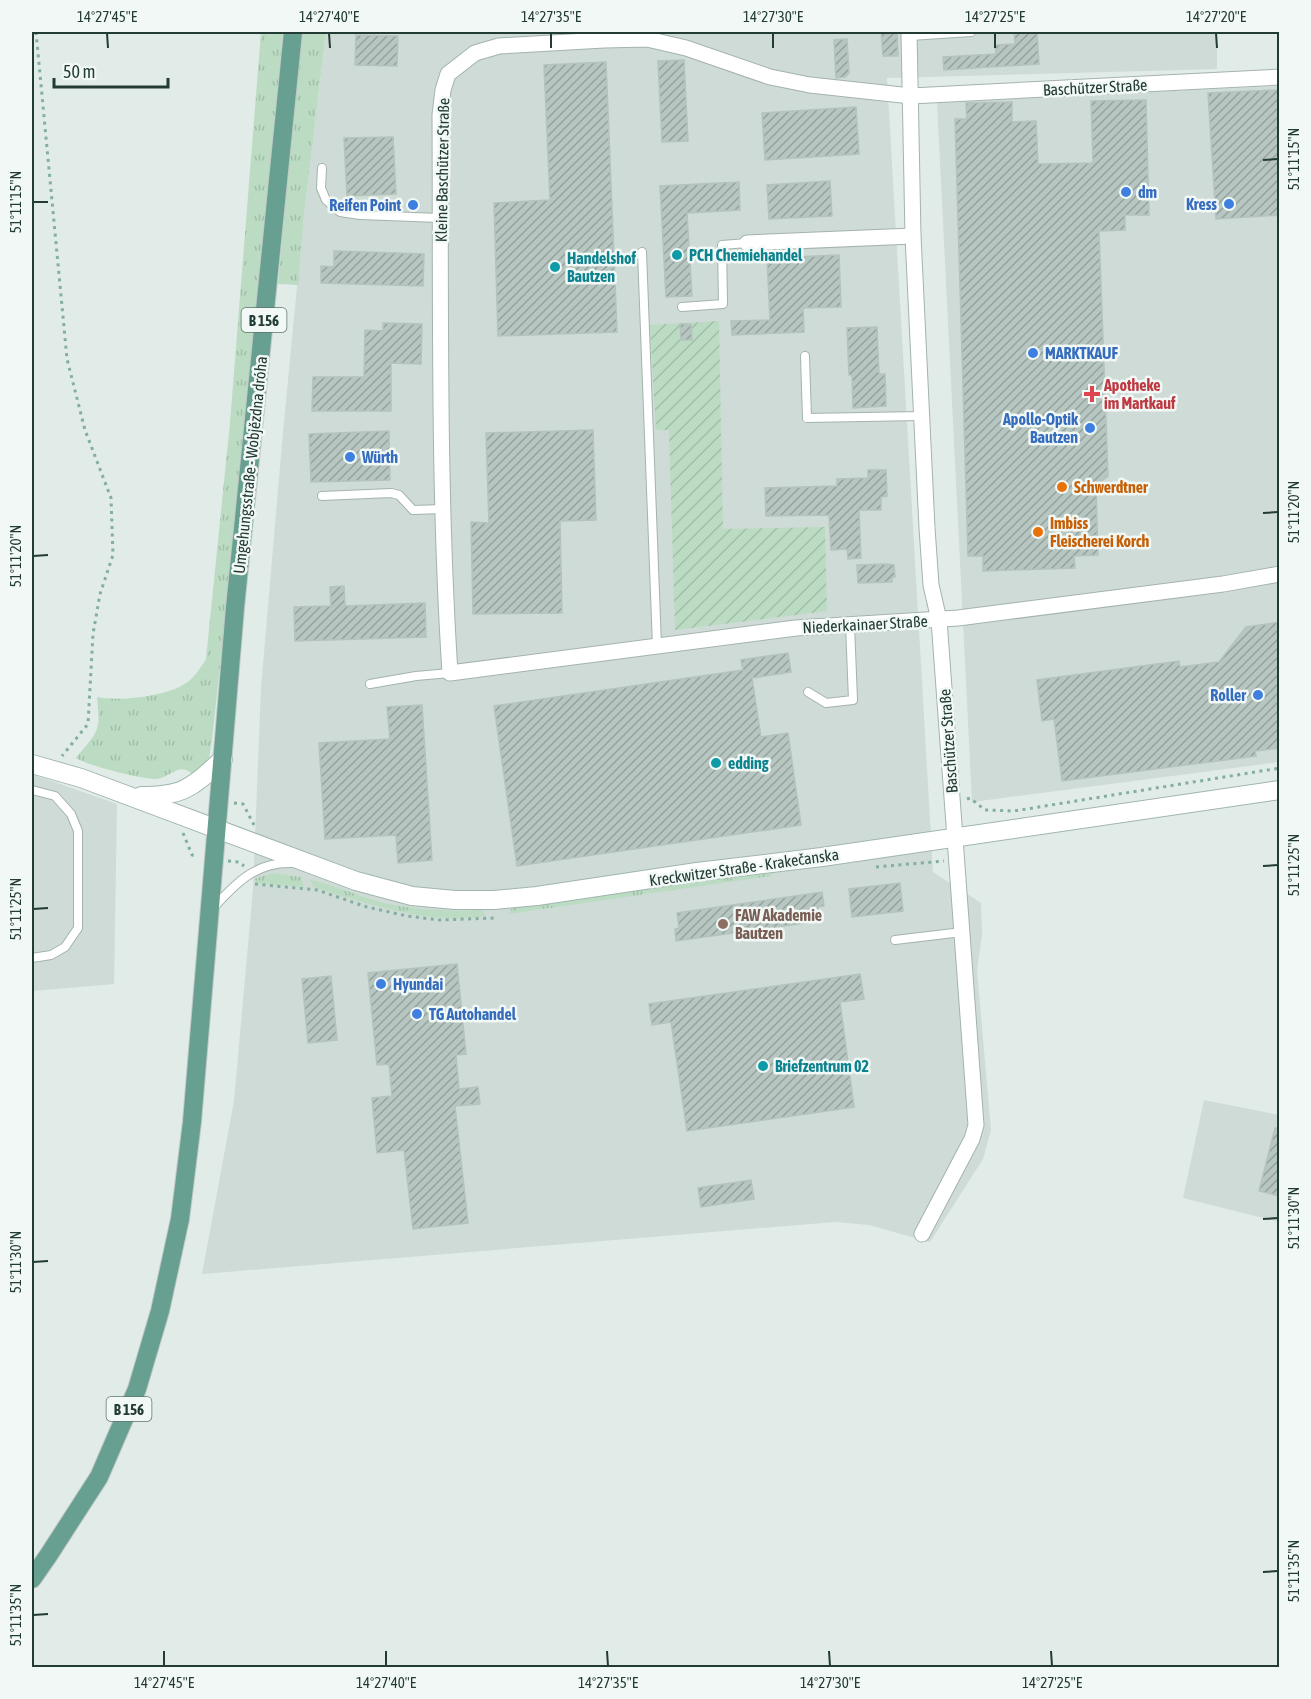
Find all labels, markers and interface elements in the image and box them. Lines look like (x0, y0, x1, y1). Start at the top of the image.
text: 14°27'45"E (77, 8, 138, 25)
text: 14°27'40"E (299, 8, 360, 25)
text: 14°27'35"E (521, 8, 582, 25)
text: 14°27'30"E (743, 8, 804, 25)
text: 14°27'25"E (965, 8, 1026, 25)
text: 14°27'20"E (1186, 8, 1247, 25)
scale bar (54, 51, 168, 89)
text: 50 m (63, 61, 95, 82)
street label: Baschützer Straße (1042, 75, 1148, 99)
street label: Kleine Baschützer Straße (432, 98, 452, 242)
text: 51°11'15"N (1285, 128, 1302, 190)
text: 51°11'15"N (7, 171, 24, 233)
place label: dm (1138, 183, 1157, 201)
marker: dm (1119, 185, 1133, 199)
place label: Kress (1186, 195, 1217, 213)
place label: Reifen Point (329, 196, 401, 214)
marker: Kress (1222, 197, 1236, 211)
marker: Reifen Point (406, 198, 420, 212)
place label: PCH Chemiehandel (689, 246, 803, 264)
marker: PCH Chemiehandel (670, 248, 684, 262)
place label: Handelshof Bautzen (567, 249, 637, 285)
marker: Handelshof Bautzen (548, 260, 562, 274)
road number: B 156 (242, 308, 286, 332)
place label: MARKTKAUF (1045, 344, 1119, 362)
marker: MARKTKAUF (1026, 346, 1040, 360)
street label: Umgehungsstraße - Wobjězdna dróha (230, 355, 271, 575)
place label: Apotheke im Martkauf (1103, 376, 1176, 412)
marker: Apotheke im Martkauf (1085, 387, 1099, 401)
place label: Apollo-Optik Bautzen (1002, 410, 1079, 446)
marker: Apollo-Optik Bautzen (1083, 421, 1097, 435)
place label: Würth (361, 448, 398, 466)
marker: Würth (343, 450, 357, 464)
place label: Schwerdtner (1074, 478, 1148, 496)
marker: Schwerdtner (1055, 480, 1069, 494)
text: 51°11'20"N (1285, 481, 1302, 543)
place label: Imbiss Fleischerei Korch (1050, 514, 1150, 550)
text: 51°11'20"N (7, 525, 24, 587)
marker: Imbiss Fleischerei Korch (1031, 525, 1045, 539)
street label: Niederkainaer Straße (802, 612, 928, 636)
place label: Roller (1210, 686, 1246, 704)
street label: Baschützer Straße (935, 688, 961, 794)
marker: Roller (1251, 688, 1265, 702)
place label: edding (728, 754, 769, 772)
marker: edding (709, 756, 723, 770)
text: 51°11'25"N (1285, 834, 1302, 896)
street label: Kreckwitzer Straße - Krakečanska (648, 845, 840, 889)
text: 51°11'25"N (7, 878, 24, 940)
place label: FAW Akademie Bautzen (735, 906, 822, 942)
marker: FAW Akademie Bautzen (716, 917, 730, 931)
place label: Hyundai (393, 975, 443, 993)
marker: Hyundai (374, 977, 388, 991)
place label: TG Autohandel (429, 1005, 517, 1023)
marker: TG Autohandel (410, 1007, 424, 1021)
place label: Briefzentrum 02 (775, 1057, 869, 1075)
marker: Briefzentrum 02 (756, 1059, 770, 1073)
text: 51°11'30"N (1285, 1187, 1302, 1249)
text: 51°11'30"N (7, 1231, 24, 1293)
road number: B 156 (106, 1397, 152, 1421)
text: 51°11'35"N (1285, 1540, 1302, 1602)
text: 51°11'35"N (7, 1584, 24, 1646)
text: 14°27'45"E (134, 1674, 195, 1691)
text: 14°27'40"E (356, 1674, 417, 1691)
text: 14°27'35"E (578, 1674, 639, 1691)
text: 14°27'30"E (800, 1674, 861, 1691)
text: 14°27'25"E (1022, 1674, 1083, 1691)

